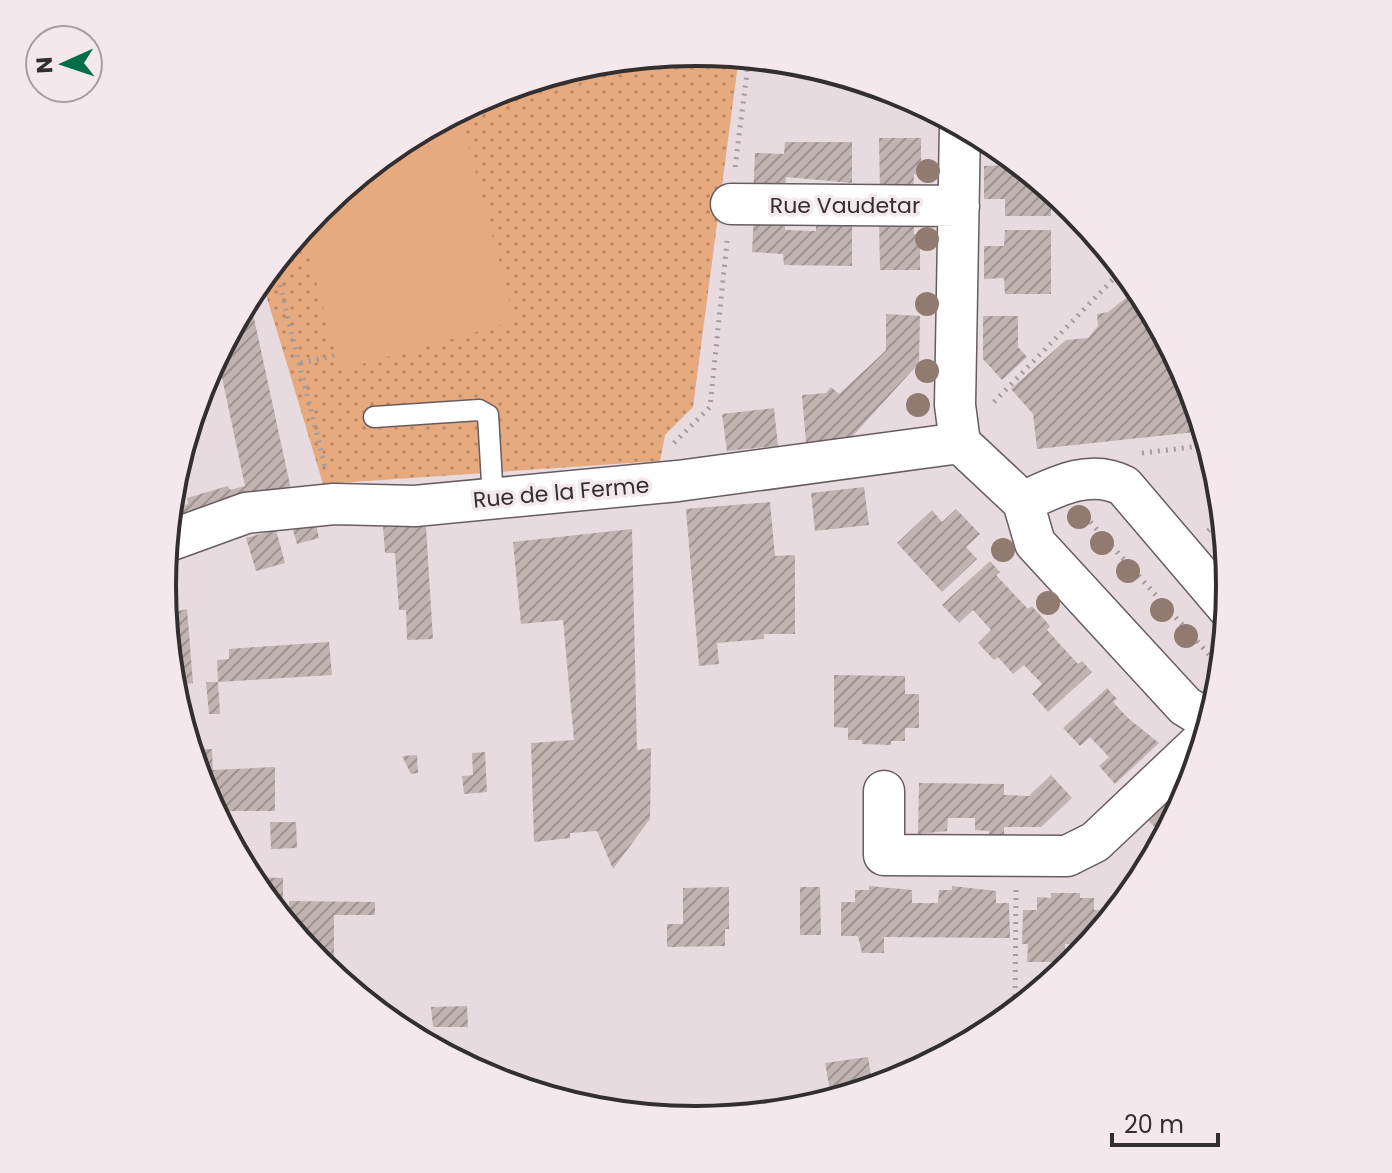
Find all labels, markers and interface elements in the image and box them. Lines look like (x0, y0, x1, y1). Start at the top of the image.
north arrow (24, 24, 104, 104)
text: N (29, 56, 60, 74)
street label: Rue Vaudetar (770, 190, 920, 221)
street label: Rue de la Ferme (472, 469, 650, 516)
scale bar (1112, 1097, 1218, 1147)
text: 20 m (1124, 1108, 1184, 1141)

